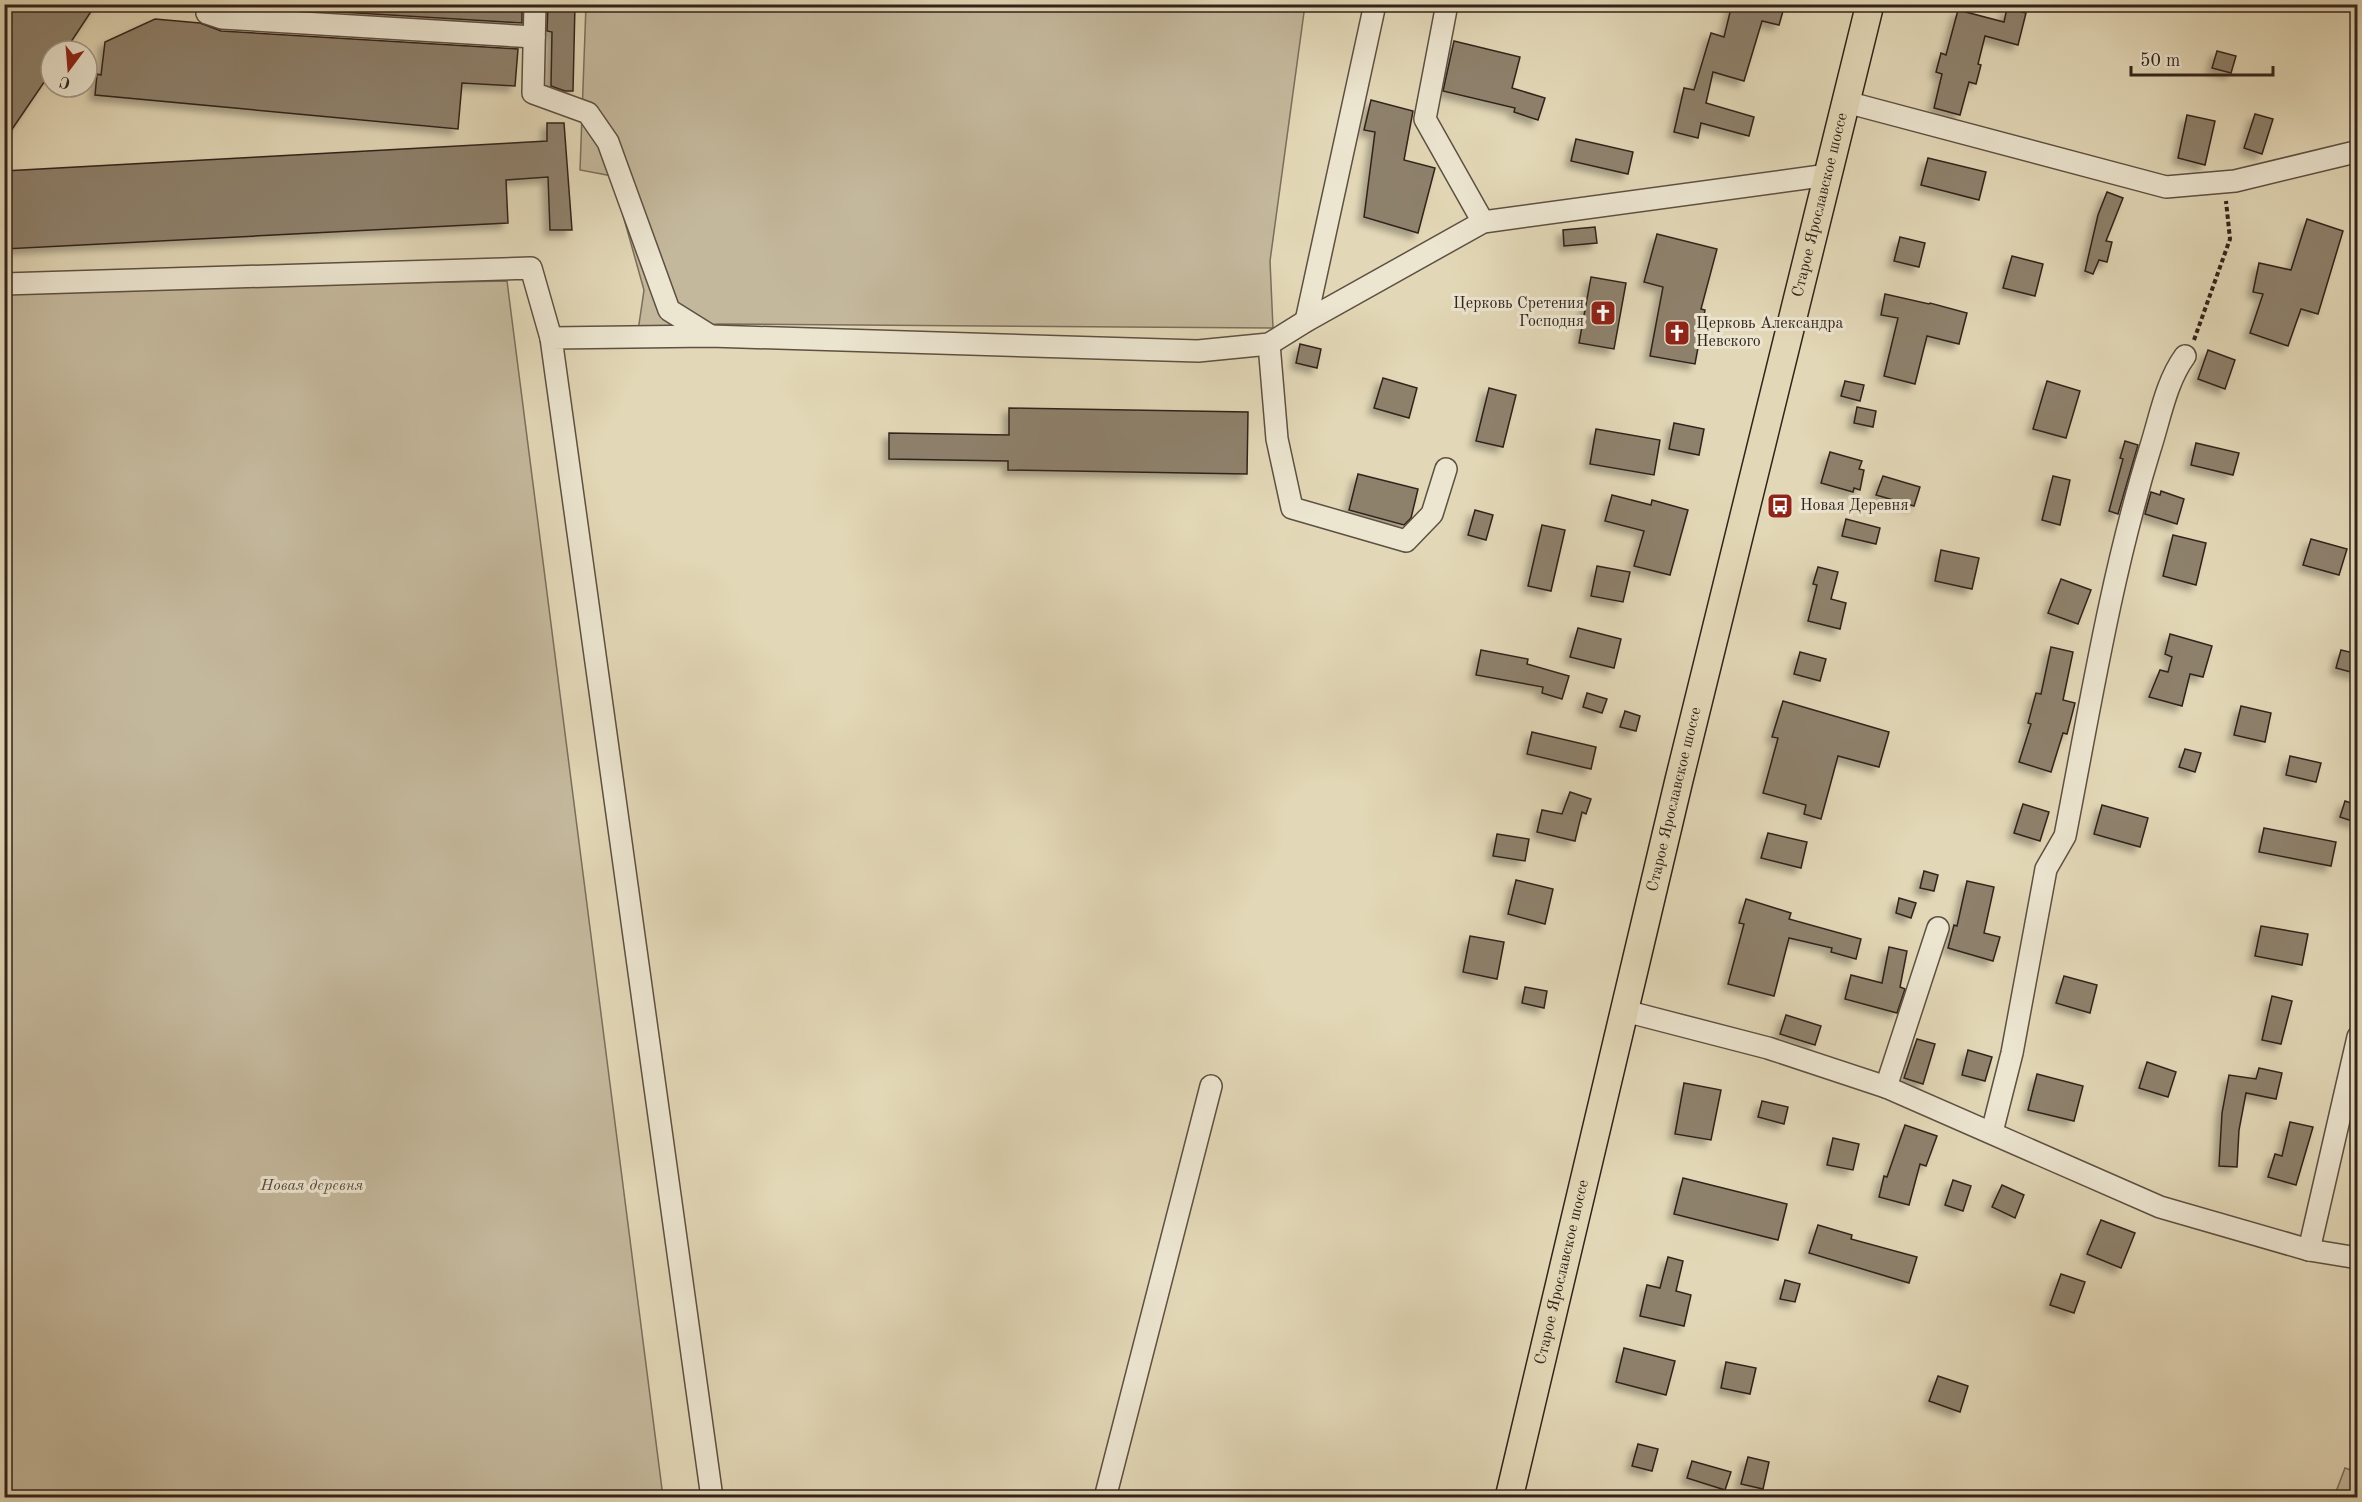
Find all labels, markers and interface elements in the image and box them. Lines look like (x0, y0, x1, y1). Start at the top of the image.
north arrow (39, 39, 99, 99)
scale bar (2131, 39, 2274, 77)
text: 50 m (2140, 52, 2180, 70)
text: С (58, 72, 73, 91)
street label: Старое Ярославское шоссе (1790, 111, 1851, 299)
place label: Церковь Сретения Господня (1453, 296, 1584, 330)
church icon: Церковь Сретения Господня (1588, 298, 1618, 328)
place label: Церковь Александра Невского (1696, 316, 1843, 350)
church icon: Церковь Александра Невского (1662, 318, 1692, 348)
bus stop icon: Новая Деревня (1765, 491, 1795, 521)
place label: Новая Деревня (1800, 498, 1909, 514)
street label: Старое Ярославское шоссе (1645, 705, 1705, 893)
park label: Новая деревня (260, 1178, 364, 1194)
street label: Старое Ярославское шоссе (1533, 1178, 1592, 1366)

